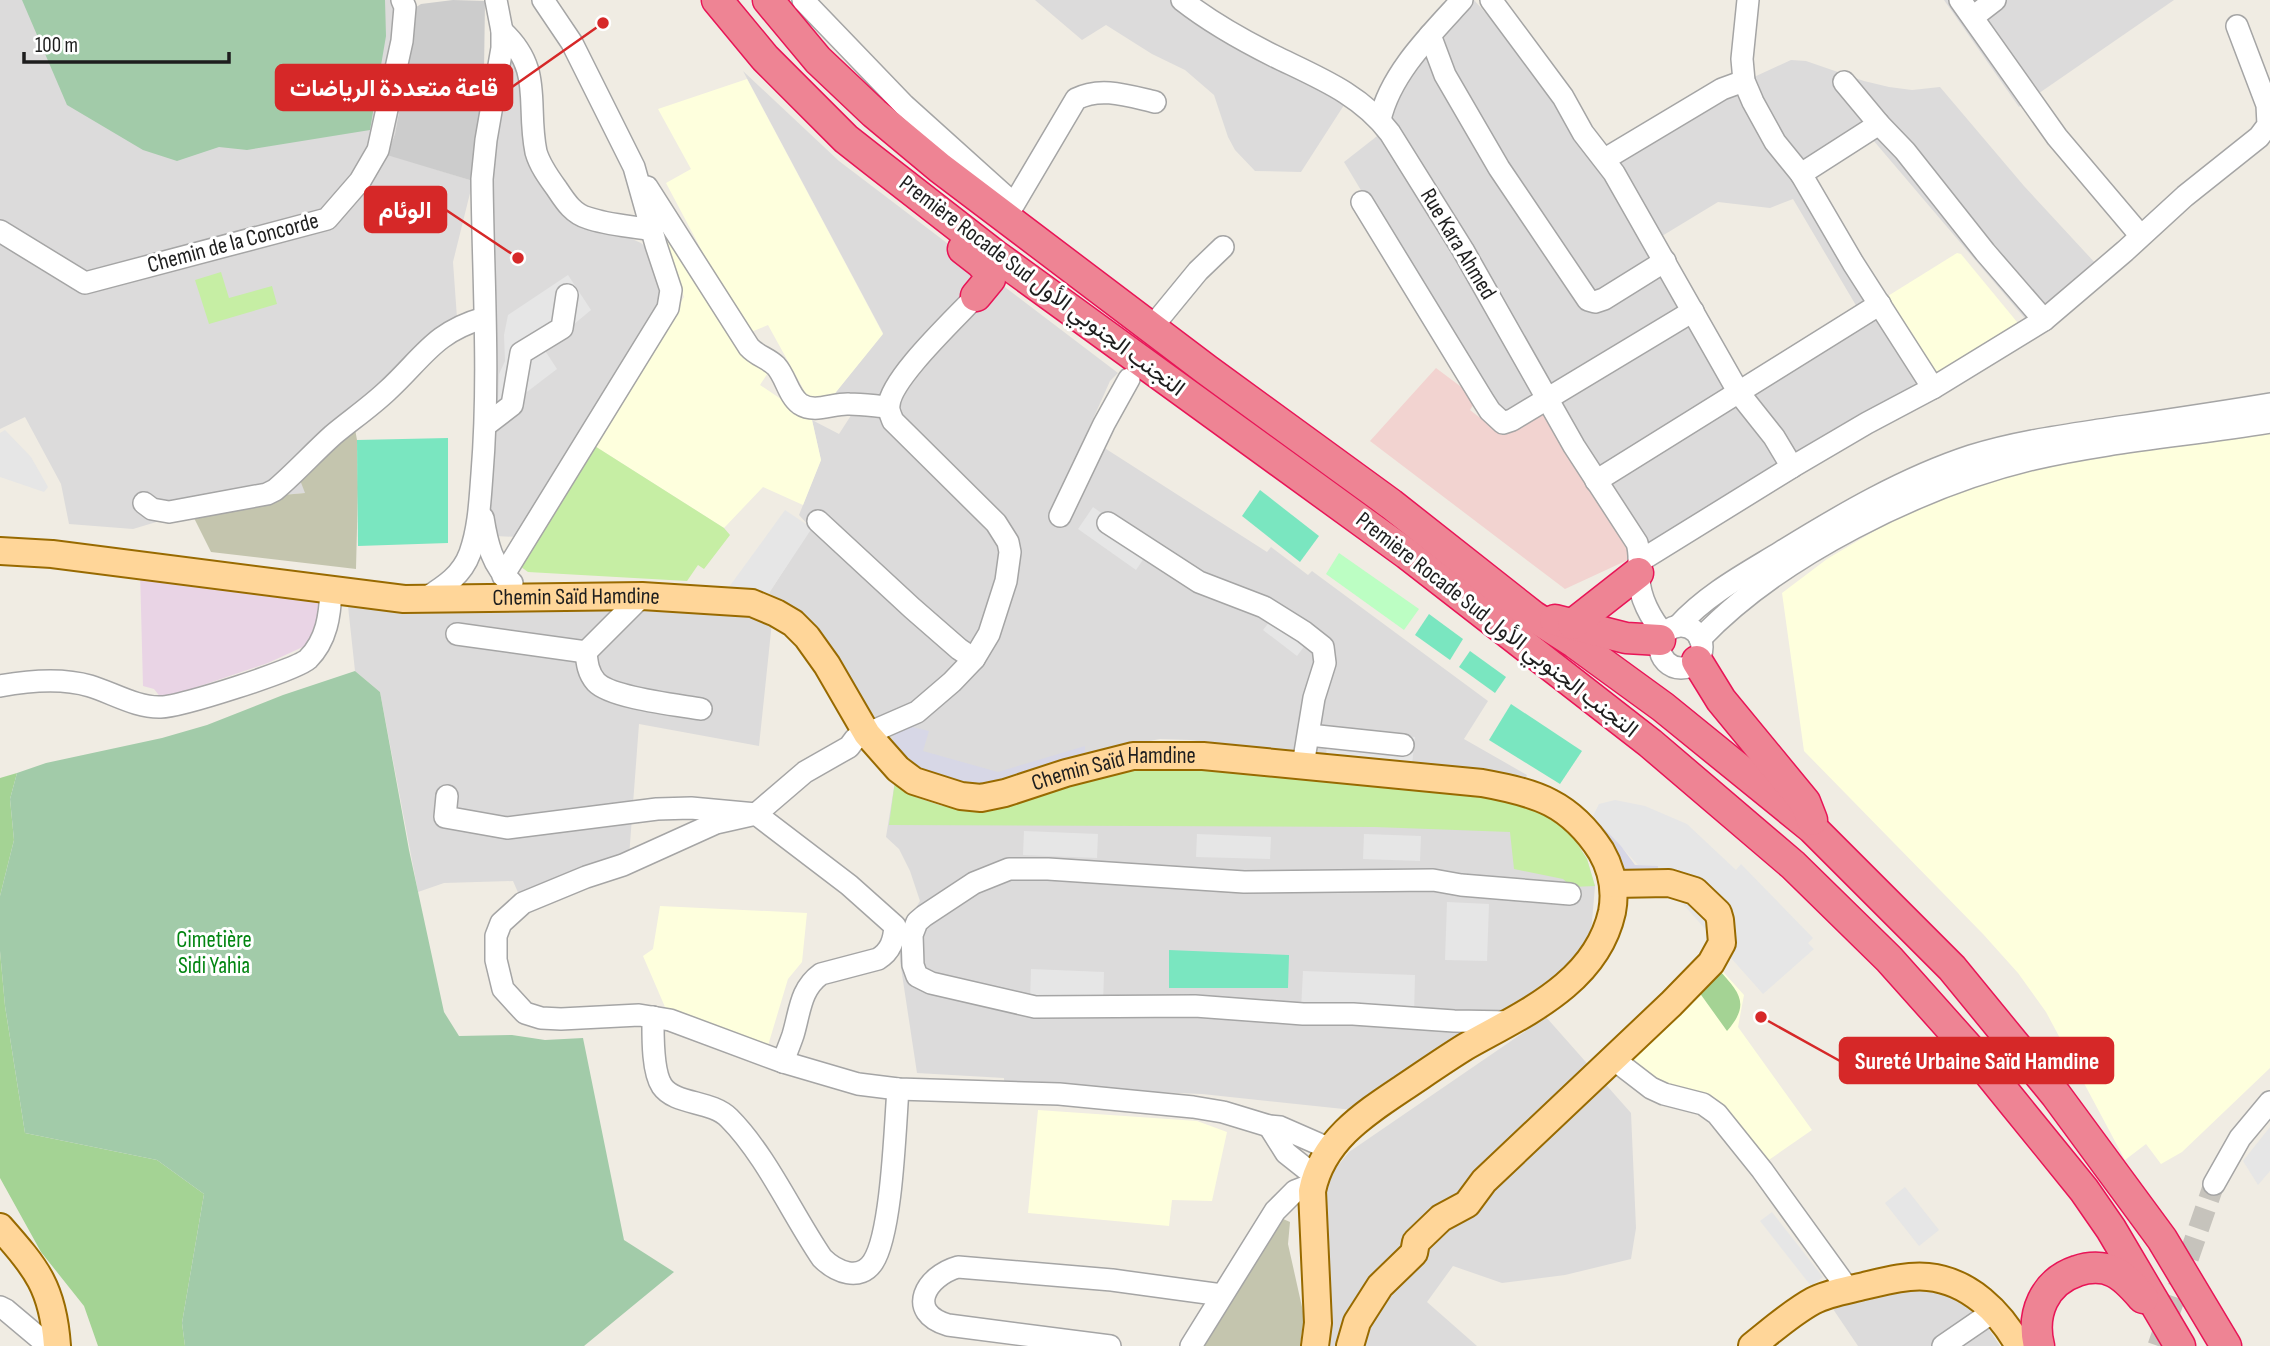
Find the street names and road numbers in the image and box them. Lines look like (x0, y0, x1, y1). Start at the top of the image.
street label: Première Rocade Sud التجنب الجنوبي الأول (891, 169, 1190, 406)
street label: Rue Kara Ahmed (1414, 183, 1502, 305)
street label: Chemin de la Concorde (144, 207, 322, 279)
street label: Première Rocade Sud التجنب الجنوبي الأول (1348, 506, 1644, 747)
street label: Chemin Saïd Hamdine (492, 582, 661, 612)
street label: Chemin Saïd Hamdine (1028, 742, 1196, 797)

